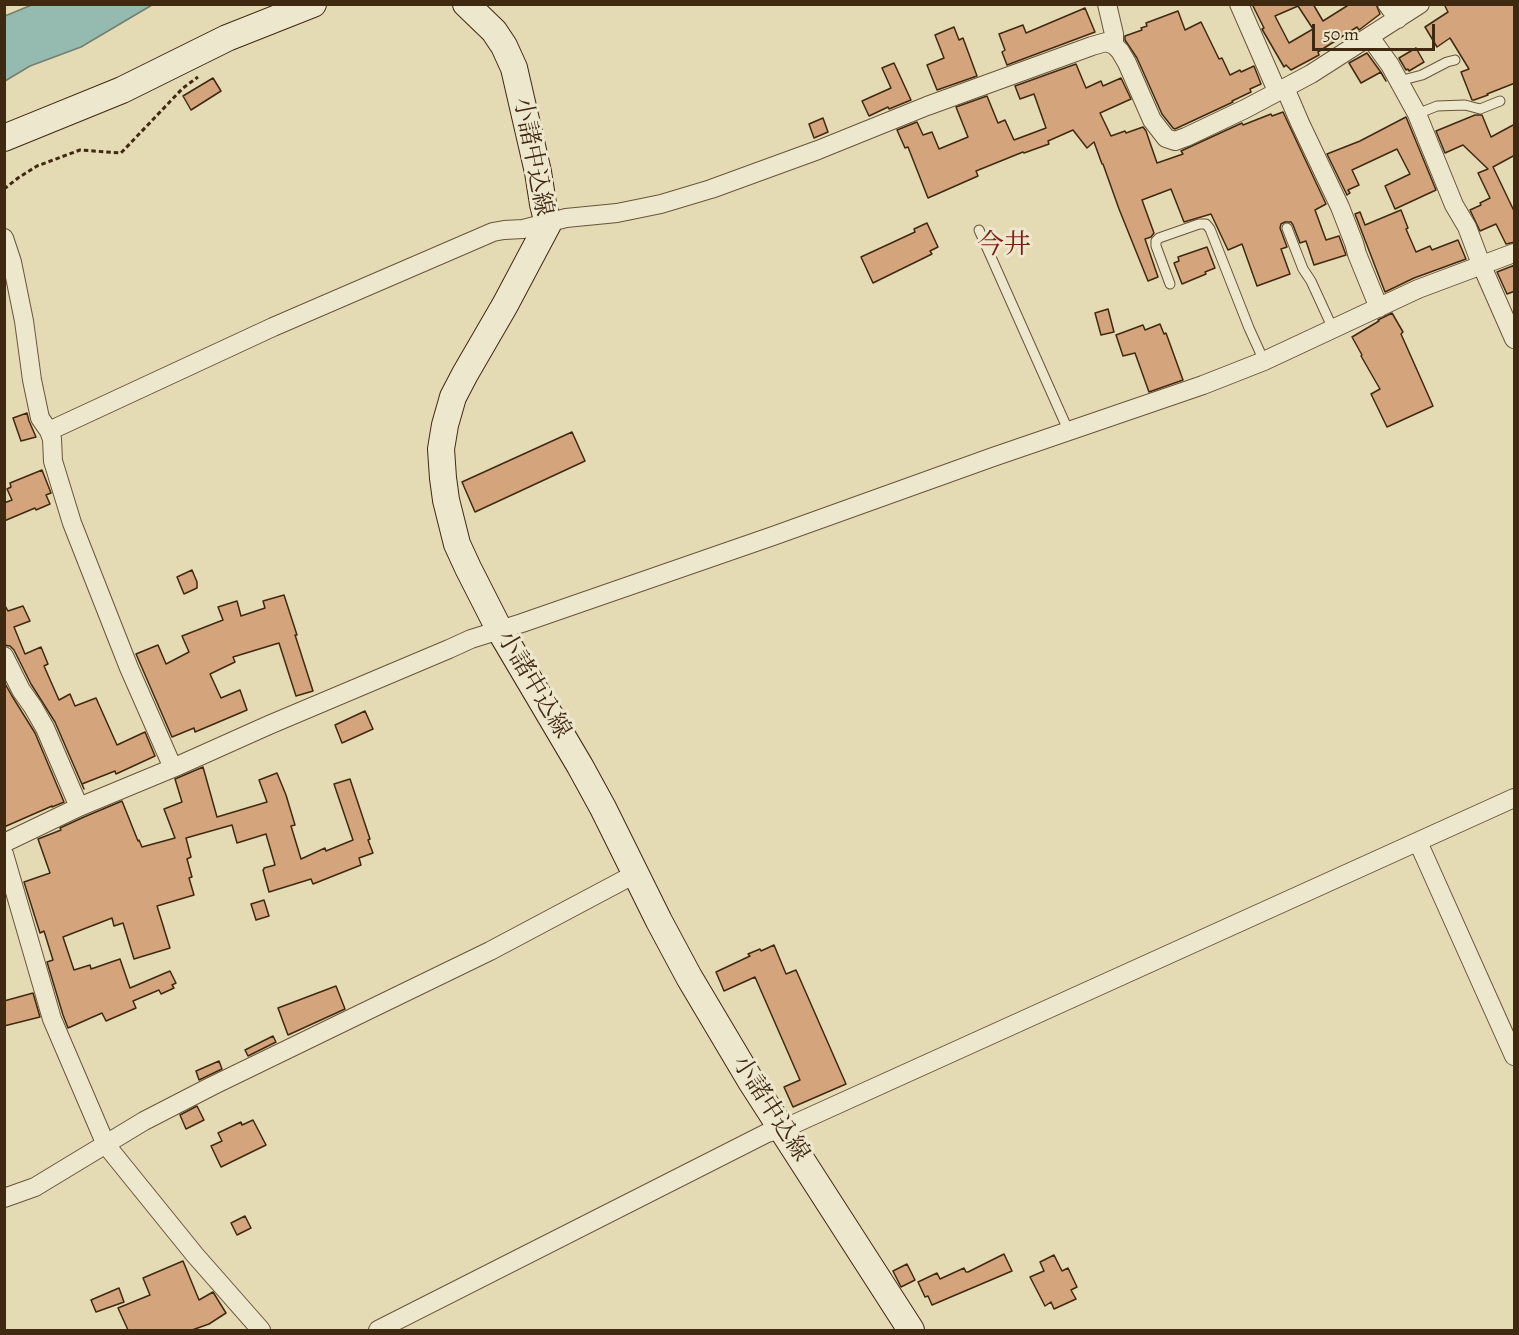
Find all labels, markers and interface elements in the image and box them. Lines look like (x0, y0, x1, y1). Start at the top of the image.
scale bar (1315, 12, 1438, 50)
text: 50 m (1323, 22, 1359, 46)
street label: 小諸中込線 (506, 95, 558, 219)
district label: 今井 (977, 230, 1031, 262)
street label: 小諸中込線 (490, 626, 576, 744)
street label: 小諸中込線 (725, 1051, 815, 1167)

